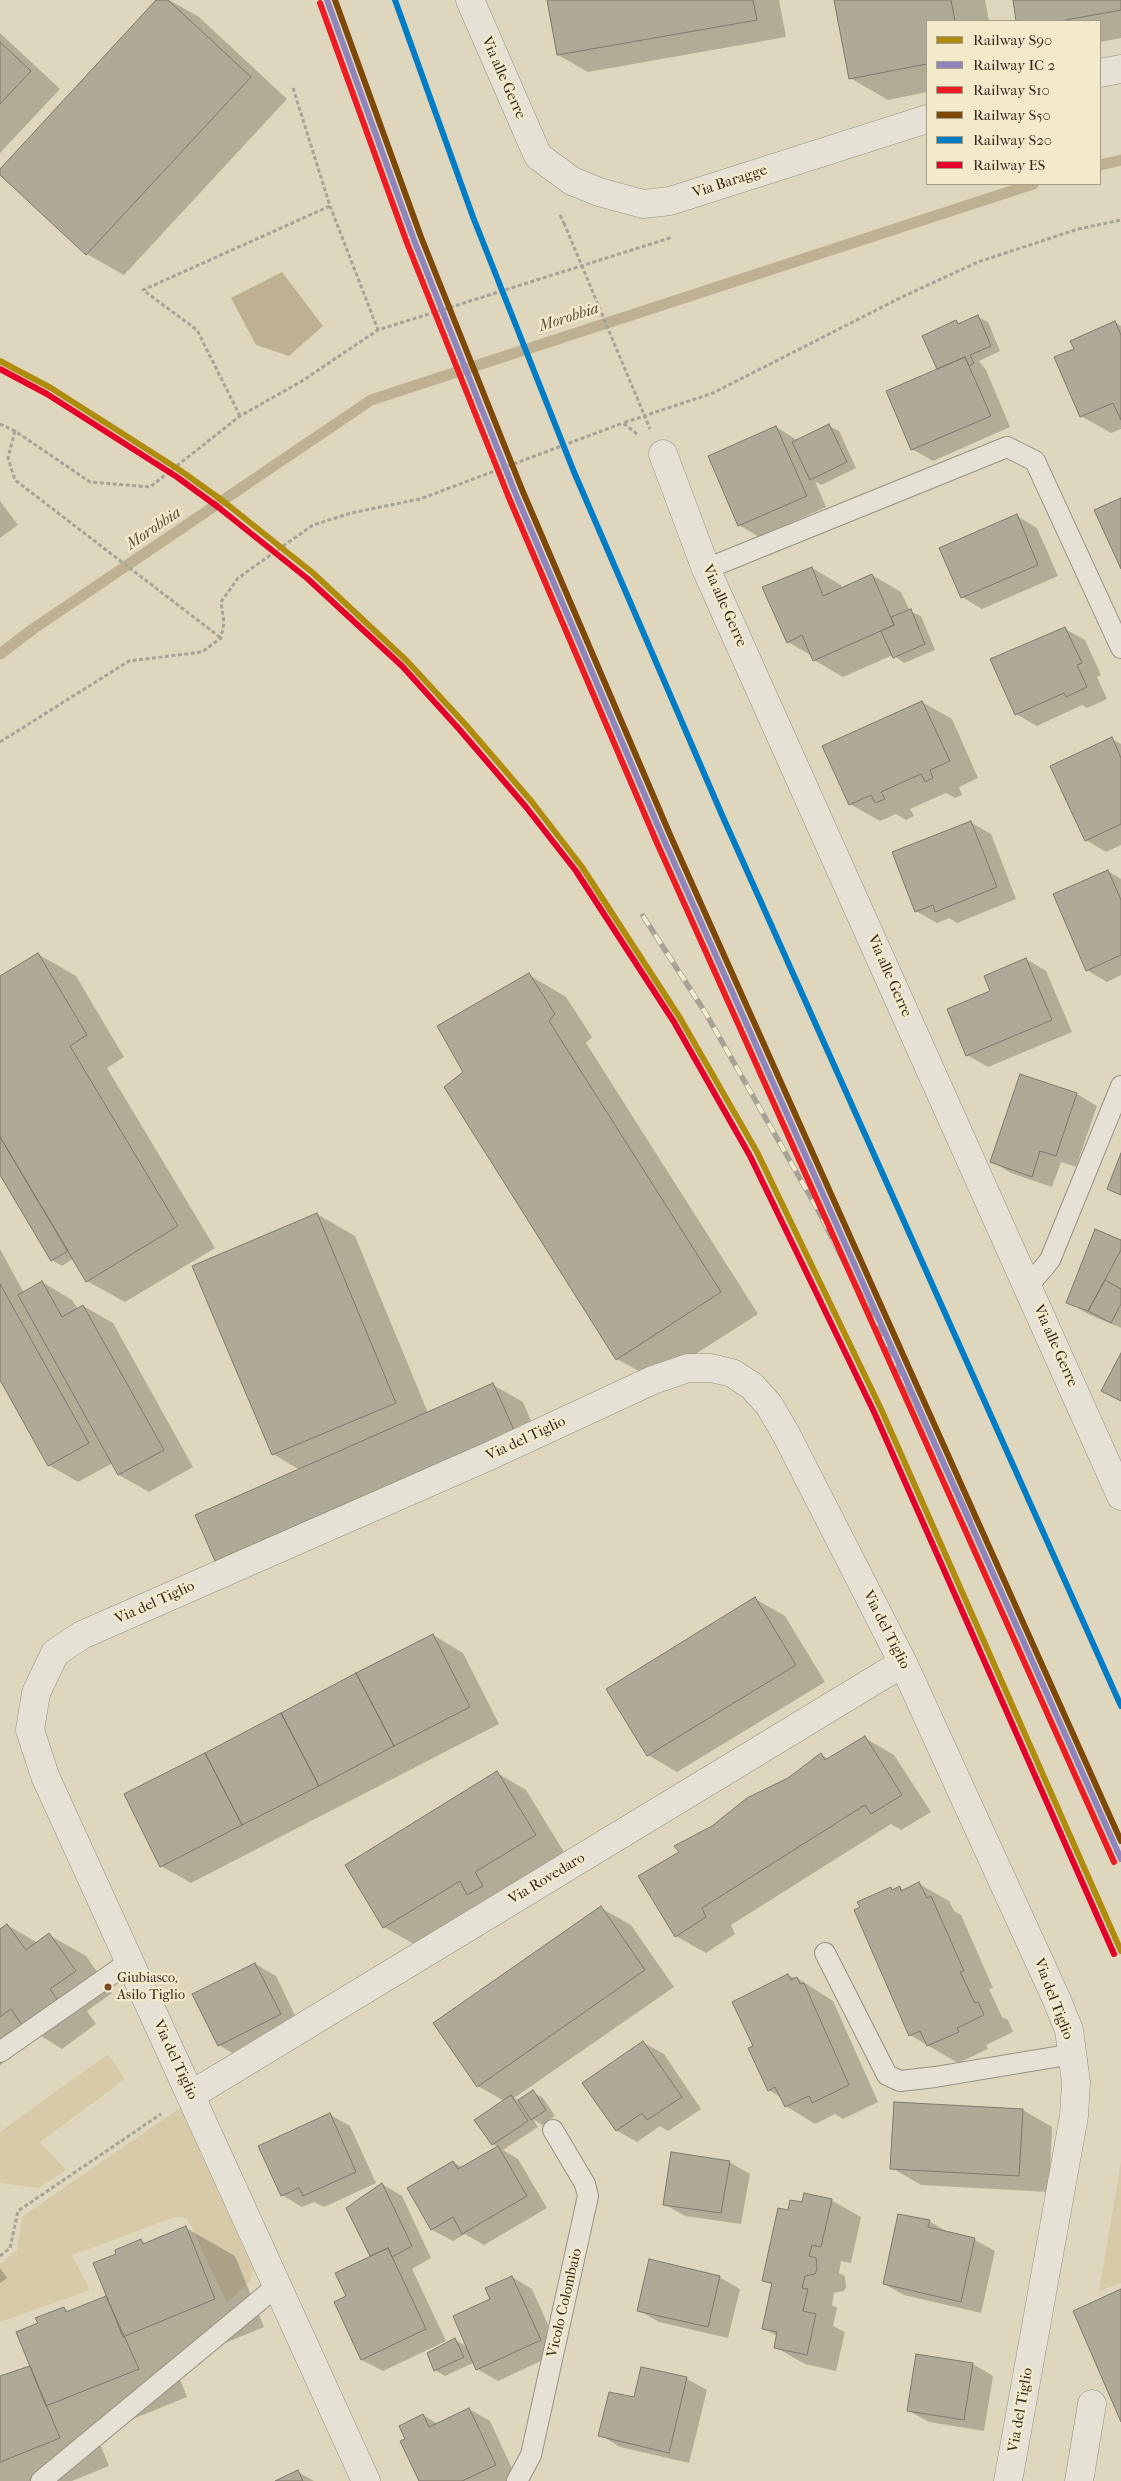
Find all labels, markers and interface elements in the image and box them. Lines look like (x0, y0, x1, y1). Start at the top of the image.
legend (926, 20, 1101, 185)
text: Railway S90 (973, 31, 1052, 49)
street label: Via alle Gerre (477, 34, 529, 122)
text: Railway IC 2 (973, 56, 1055, 74)
text: Railway S10 (973, 81, 1050, 99)
text: Railway S50 (973, 106, 1051, 124)
text: Railway S20 (973, 131, 1052, 149)
text: Railway ES (973, 156, 1045, 174)
street label: Via Baragge (690, 161, 770, 203)
water label: Morobbia (537, 299, 601, 337)
water label: Morobbia (123, 504, 185, 554)
street label: Via alle Gerre (698, 562, 750, 650)
street label: Via alle Gerre (863, 932, 915, 1020)
street label: Via alle Gerre (1029, 1302, 1081, 1390)
street label: Via del Tiglio (483, 1413, 569, 1465)
street label: Via del Tiglio (112, 1577, 198, 1629)
street label: Via del Tiglio (859, 1588, 913, 1672)
street label: Via Rovedaro (506, 1849, 588, 1909)
street label: Via del Tiglio (1029, 1956, 1077, 2042)
place label: Giubiasco, Asilo Tiglio (117, 1971, 185, 2004)
marker: Giubiasco, Asilo Tiglio (103, 1982, 113, 1992)
street label: Via del Tiglio (149, 2017, 201, 2103)
street label: Vicolo Colombaio (544, 2247, 586, 2359)
street label: Via del Tiglio (1005, 2366, 1037, 2454)

